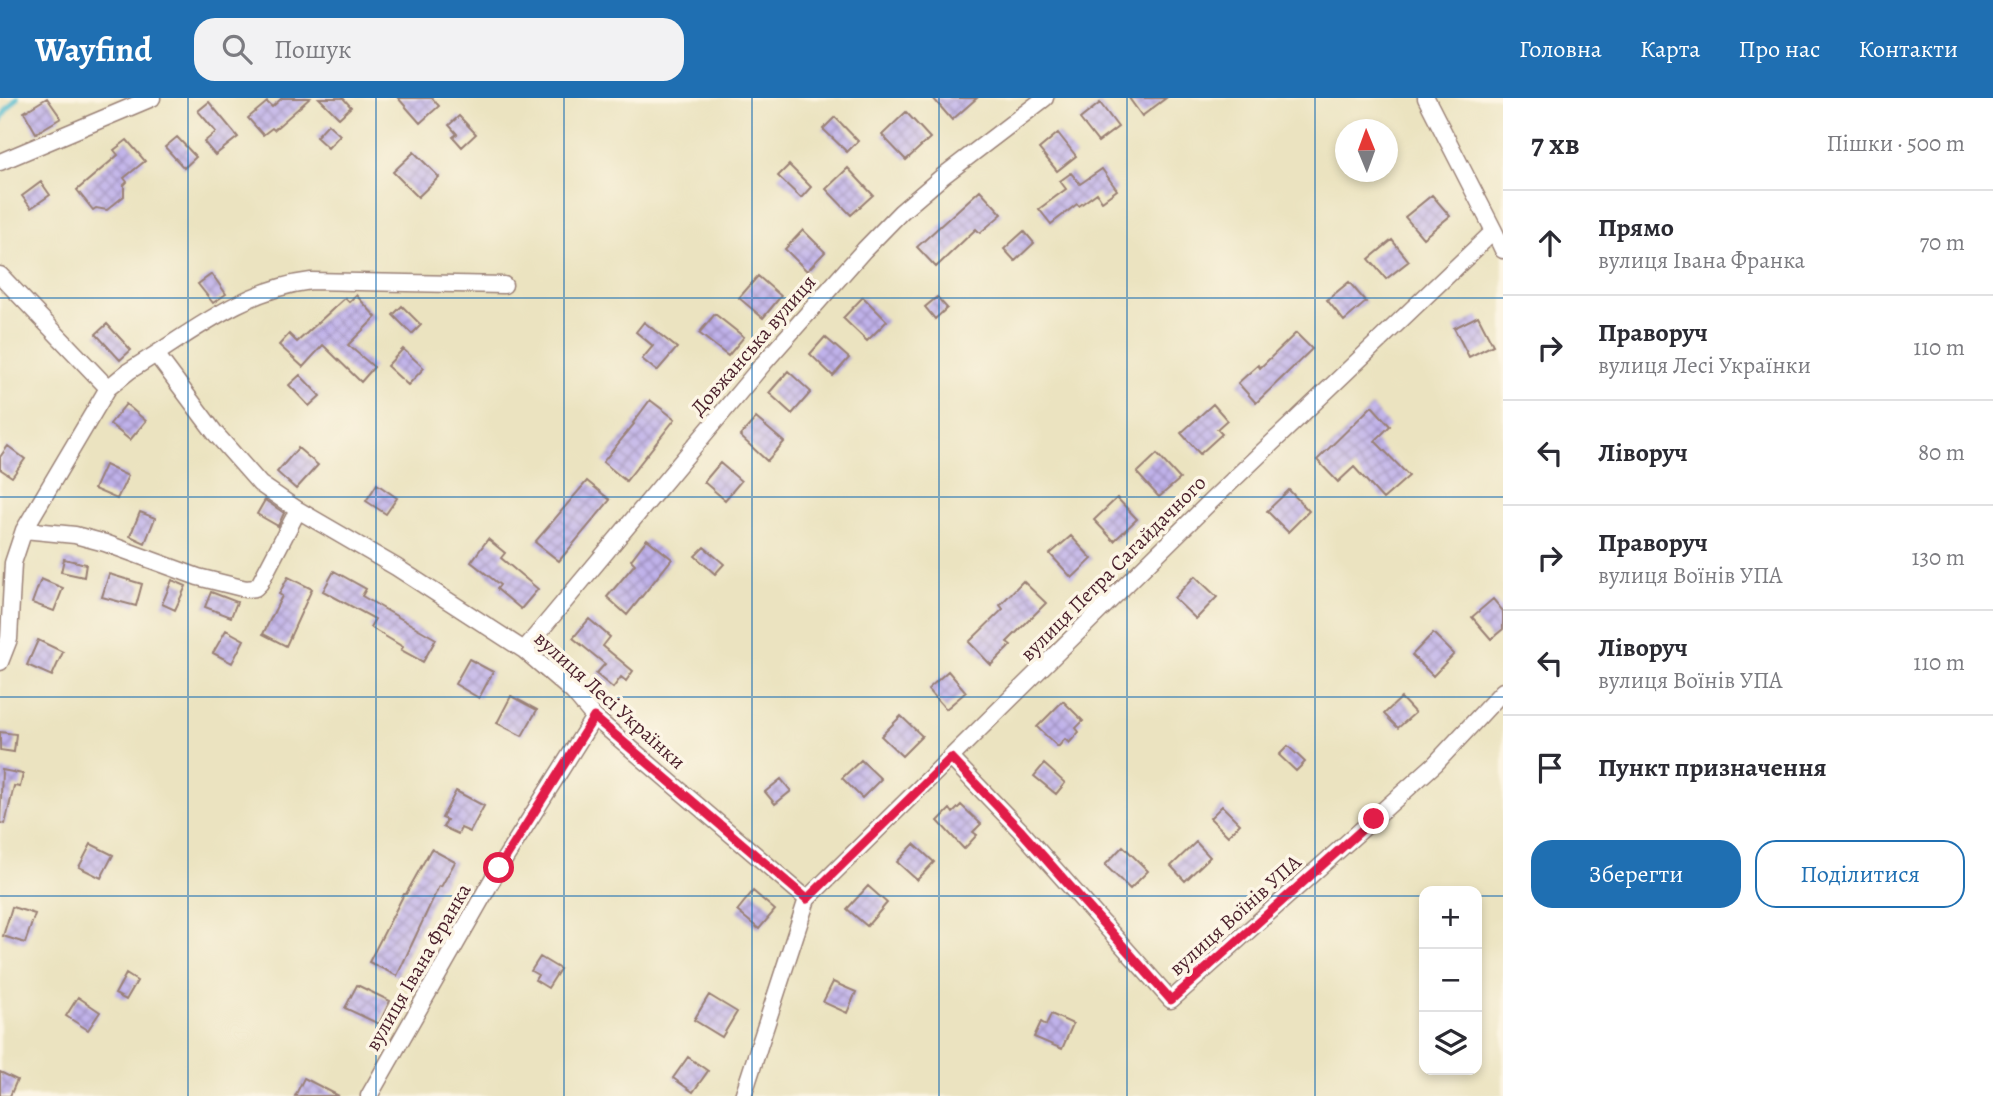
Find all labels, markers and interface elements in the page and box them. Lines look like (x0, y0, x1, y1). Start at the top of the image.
search box (194, 18, 684, 81)
text: Wayfind (35, 27, 152, 72)
icon: search (218, 30, 256, 68)
text: Пошук (274, 32, 352, 67)
text: Головна (1519, 33, 1602, 65)
text: Карта (1640, 33, 1700, 65)
text: Про нас (1738, 33, 1820, 65)
text: Контакти (1858, 33, 1958, 65)
north arrow (1335, 119, 1398, 182)
text: 7 хв (1531, 124, 1580, 164)
text: Пішки · 500 m (1826, 128, 1965, 159)
text: Прямо (1598, 210, 1674, 245)
icon: ahead (1531, 224, 1569, 262)
text: 70 m (1919, 227, 1965, 258)
text: вулиця Івана Франка (1598, 245, 1805, 276)
street label: Довжанська вулиця (684, 269, 822, 421)
text: Праворуч (1598, 315, 1708, 350)
icon: right (1531, 329, 1569, 367)
text: 110 m (1913, 332, 1965, 363)
text: вулиця Лесі Українки (1598, 350, 1811, 381)
icon: left (1531, 434, 1569, 472)
text: Ліворуч (1598, 435, 1688, 470)
text: 80 m (1918, 437, 1965, 468)
street label: вулиця Петра Сагайдачного (1014, 469, 1212, 667)
text: Праворуч (1598, 525, 1708, 560)
icon: right (1531, 539, 1569, 577)
text: 130 m (1912, 542, 1965, 573)
text: вулиця Воїнів УПА (1598, 560, 1783, 591)
street label: вулиця Лесі Українки (528, 625, 692, 775)
text: Ліворуч (1598, 630, 1688, 665)
icon: left (1531, 644, 1569, 682)
text: 110 m (1913, 647, 1965, 678)
text: вулиця Воїнів УПА (1598, 665, 1783, 696)
icon: arrive (1531, 749, 1569, 787)
text: Пункт призначення (1598, 750, 1827, 785)
route end (1358, 803, 1389, 834)
button: Зберегти (1531, 840, 1741, 908)
button: Поділитися (1755, 840, 1965, 908)
street label: вулиця Воїнів УПА (1163, 848, 1308, 982)
route start (483, 852, 514, 883)
street label: вулиця Івана Франка (359, 878, 478, 1056)
map controls (1419, 886, 1482, 1075)
button: + (1419, 886, 1482, 949)
button: − (1419, 949, 1482, 1012)
button: layers (1419, 1012, 1482, 1075)

